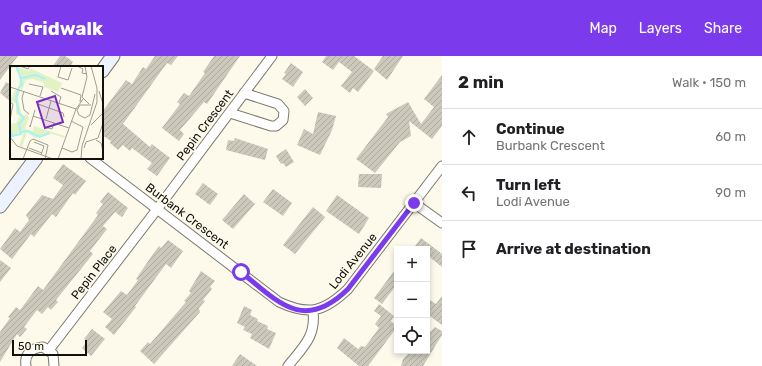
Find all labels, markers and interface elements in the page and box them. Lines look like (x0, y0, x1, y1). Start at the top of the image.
text: Gridwalk (20, 17, 103, 40)
text: Map (590, 20, 617, 37)
text: Layers (639, 20, 682, 37)
text: Share (704, 20, 742, 37)
inset map (10, 66, 103, 159)
text: 2 min (458, 72, 504, 92)
text: Walk · 150 m (672, 75, 746, 90)
street label: Pepin Crescent (174, 87, 236, 163)
text: Continue (496, 120, 565, 138)
icon: ahead (458, 126, 480, 148)
text: 60 m (715, 129, 746, 144)
text: Burbank Crescent (496, 138, 605, 153)
text: Turn left (496, 176, 561, 194)
street label: Burbank Crescent (143, 180, 232, 252)
icon: left (458, 182, 480, 204)
text: 90 m (715, 185, 746, 200)
route end (405, 194, 423, 212)
text: Lodi Avenue (496, 194, 570, 209)
street label: Lodi Avenue (326, 230, 380, 292)
icon: arrive (458, 238, 480, 260)
text: Arrive at destination (496, 240, 651, 258)
street label: Pepin Place (68, 242, 120, 302)
map controls (394, 246, 430, 354)
button: + (394, 246, 430, 282)
route start (232, 263, 250, 281)
button: − (394, 282, 430, 318)
button: locate (394, 318, 430, 354)
scale bar (12, 338, 87, 357)
text: 50 m (18, 340, 44, 353)

